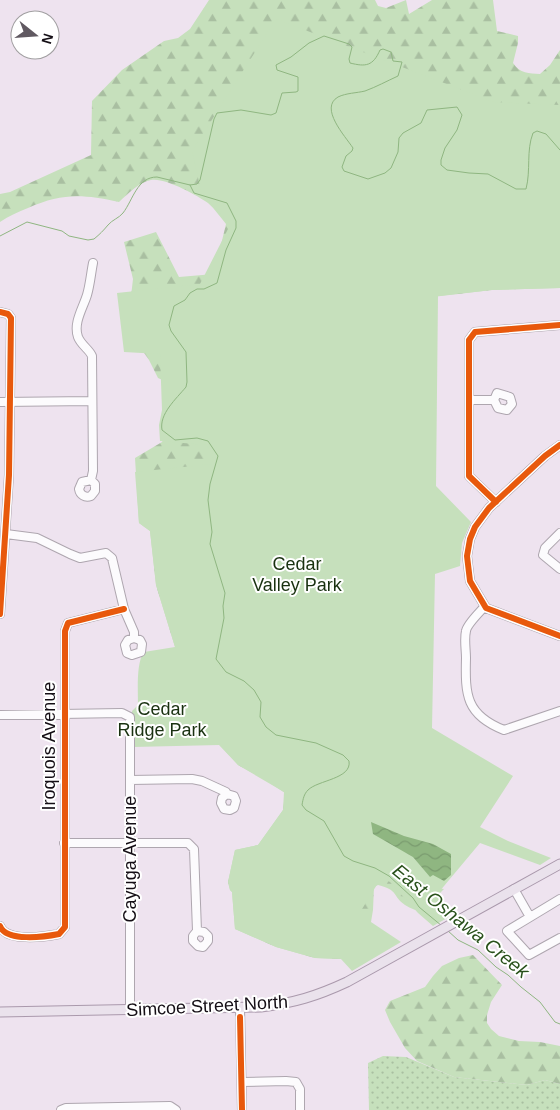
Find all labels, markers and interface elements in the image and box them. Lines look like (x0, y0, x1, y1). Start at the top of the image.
north arrow (10, 10, 60, 60)
text: N (38, 32, 57, 46)
park label: Cedar Valley Park (252, 554, 343, 595)
street label: Iroquois Avenue (39, 682, 59, 810)
park label: Cedar Ridge Park (117, 699, 208, 740)
street label: Cayuga Avenue (120, 796, 140, 922)
water label: East Oshawa Creek (389, 860, 534, 983)
street label: Simcoe Street North (126, 992, 288, 1020)

